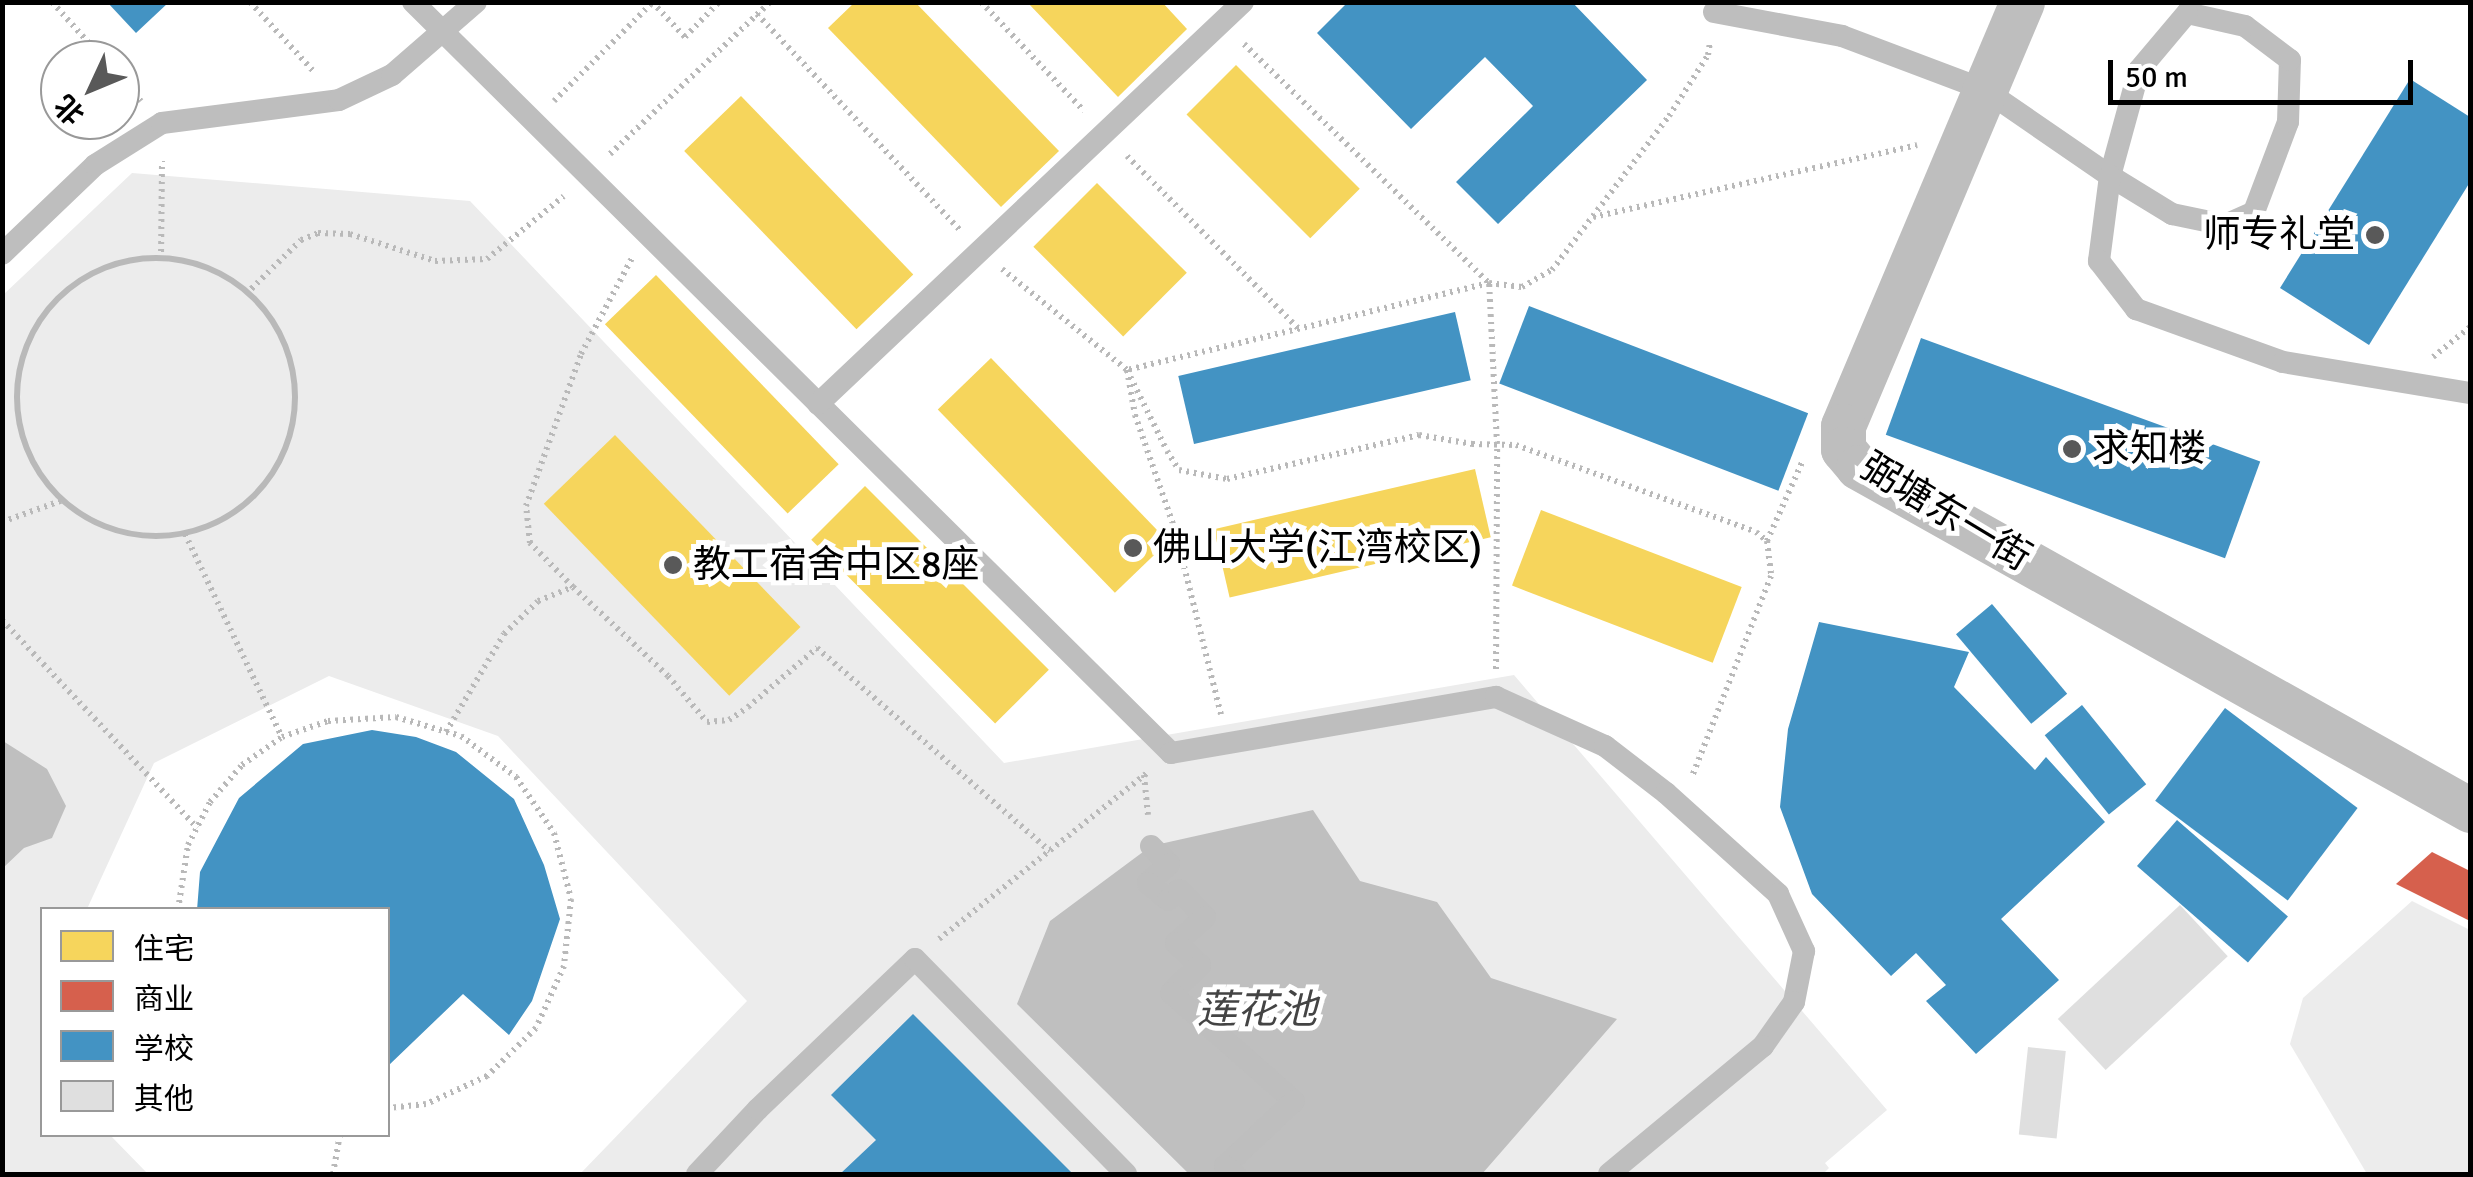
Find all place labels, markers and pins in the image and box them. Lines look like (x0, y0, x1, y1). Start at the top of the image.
place label: 师专礼堂 (2203, 212, 2355, 258)
marker: 师专礼堂 (2364, 224, 2386, 246)
place label: 求知楼 (2092, 426, 2206, 472)
marker: 求知楼 (2061, 438, 2083, 460)
place label: 佛山大学(江湾校区) (1153, 525, 1482, 571)
marker: 佛山大学(江湾校区) (1122, 537, 1144, 559)
place label: 教工宿舍中区8座 (693, 542, 980, 588)
marker: 教工宿舍中区8座 (662, 554, 684, 576)

